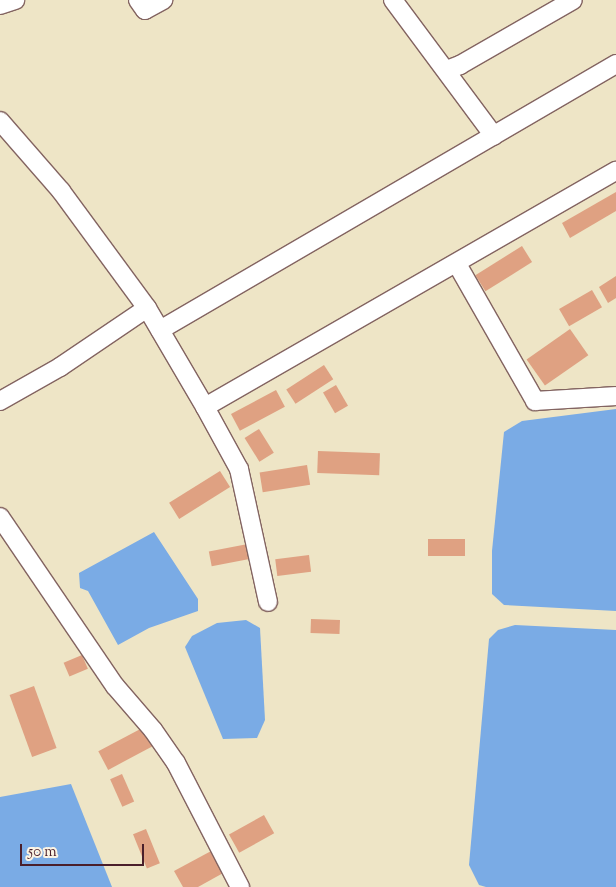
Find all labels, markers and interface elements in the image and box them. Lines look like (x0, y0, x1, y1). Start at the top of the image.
scale bar (22, 834, 146, 866)
text: 50 m (28, 842, 57, 863)

